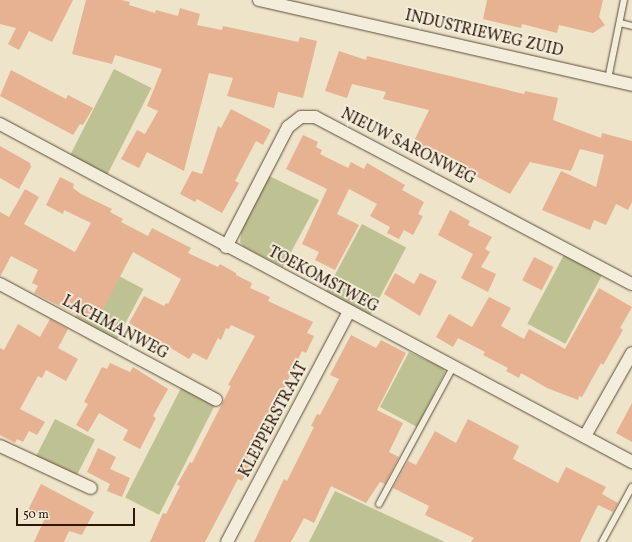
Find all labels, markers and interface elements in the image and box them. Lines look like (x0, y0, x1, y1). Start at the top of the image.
street label: INDUSTRIEWEG ZUID (403, 6, 565, 62)
street label: NIEUW SARONWEG (337, 105, 479, 189)
street label: TOEKOMSTWEG (264, 243, 382, 317)
street label: LACHMANWEG (58, 292, 172, 364)
street label: KLEPPERSTRAAT (236, 359, 312, 481)
scale bar (18, 500, 137, 526)
text: 50 m (23, 507, 49, 523)

